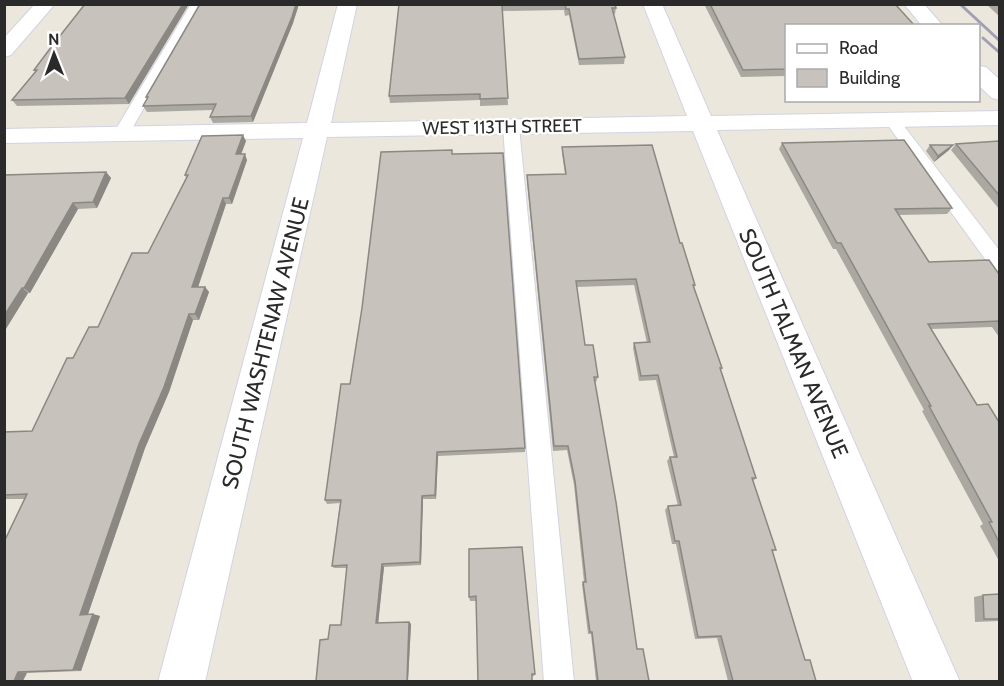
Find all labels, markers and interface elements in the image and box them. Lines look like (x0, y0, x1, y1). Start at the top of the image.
north arrow (24, 24, 84, 84)
legend (785, 24, 980, 102)
text: N (48, 30, 60, 49)
text: Road (839, 37, 878, 59)
text: Building (839, 67, 901, 89)
street label: WEST 113TH STREET (422, 115, 582, 139)
street label: SOUTH WASHTENAW AVENUE (216, 195, 315, 492)
street label: SOUTH TALMAN AVENUE (733, 224, 854, 462)

